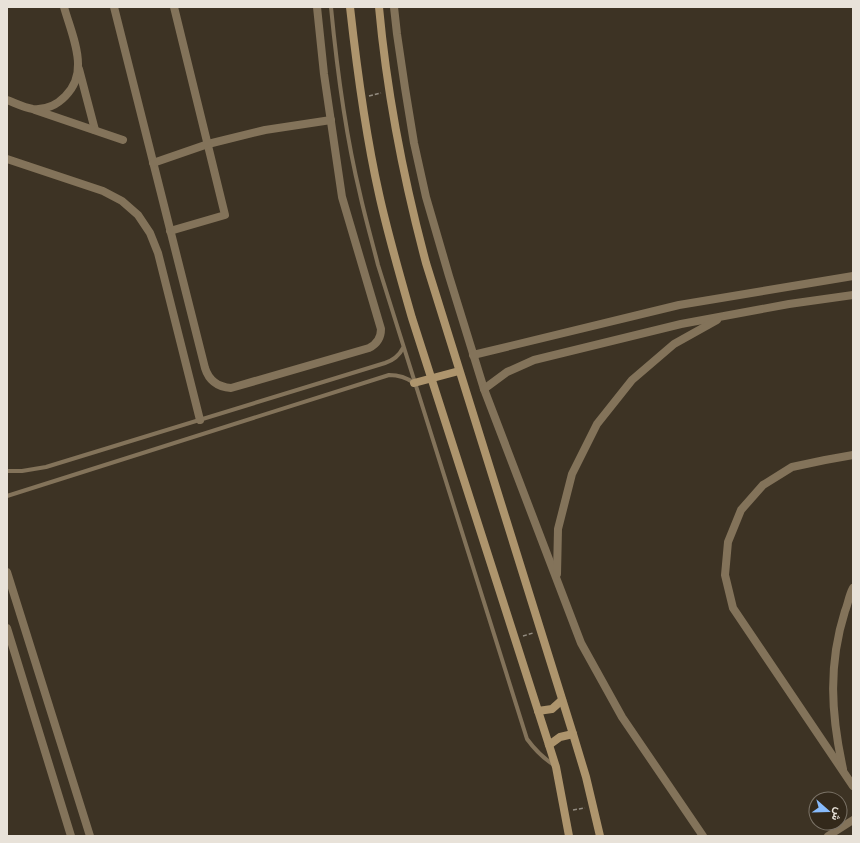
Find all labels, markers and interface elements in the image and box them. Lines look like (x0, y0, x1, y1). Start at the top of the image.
north arrow (808, 791, 848, 831)
text: ش (829, 806, 845, 823)

